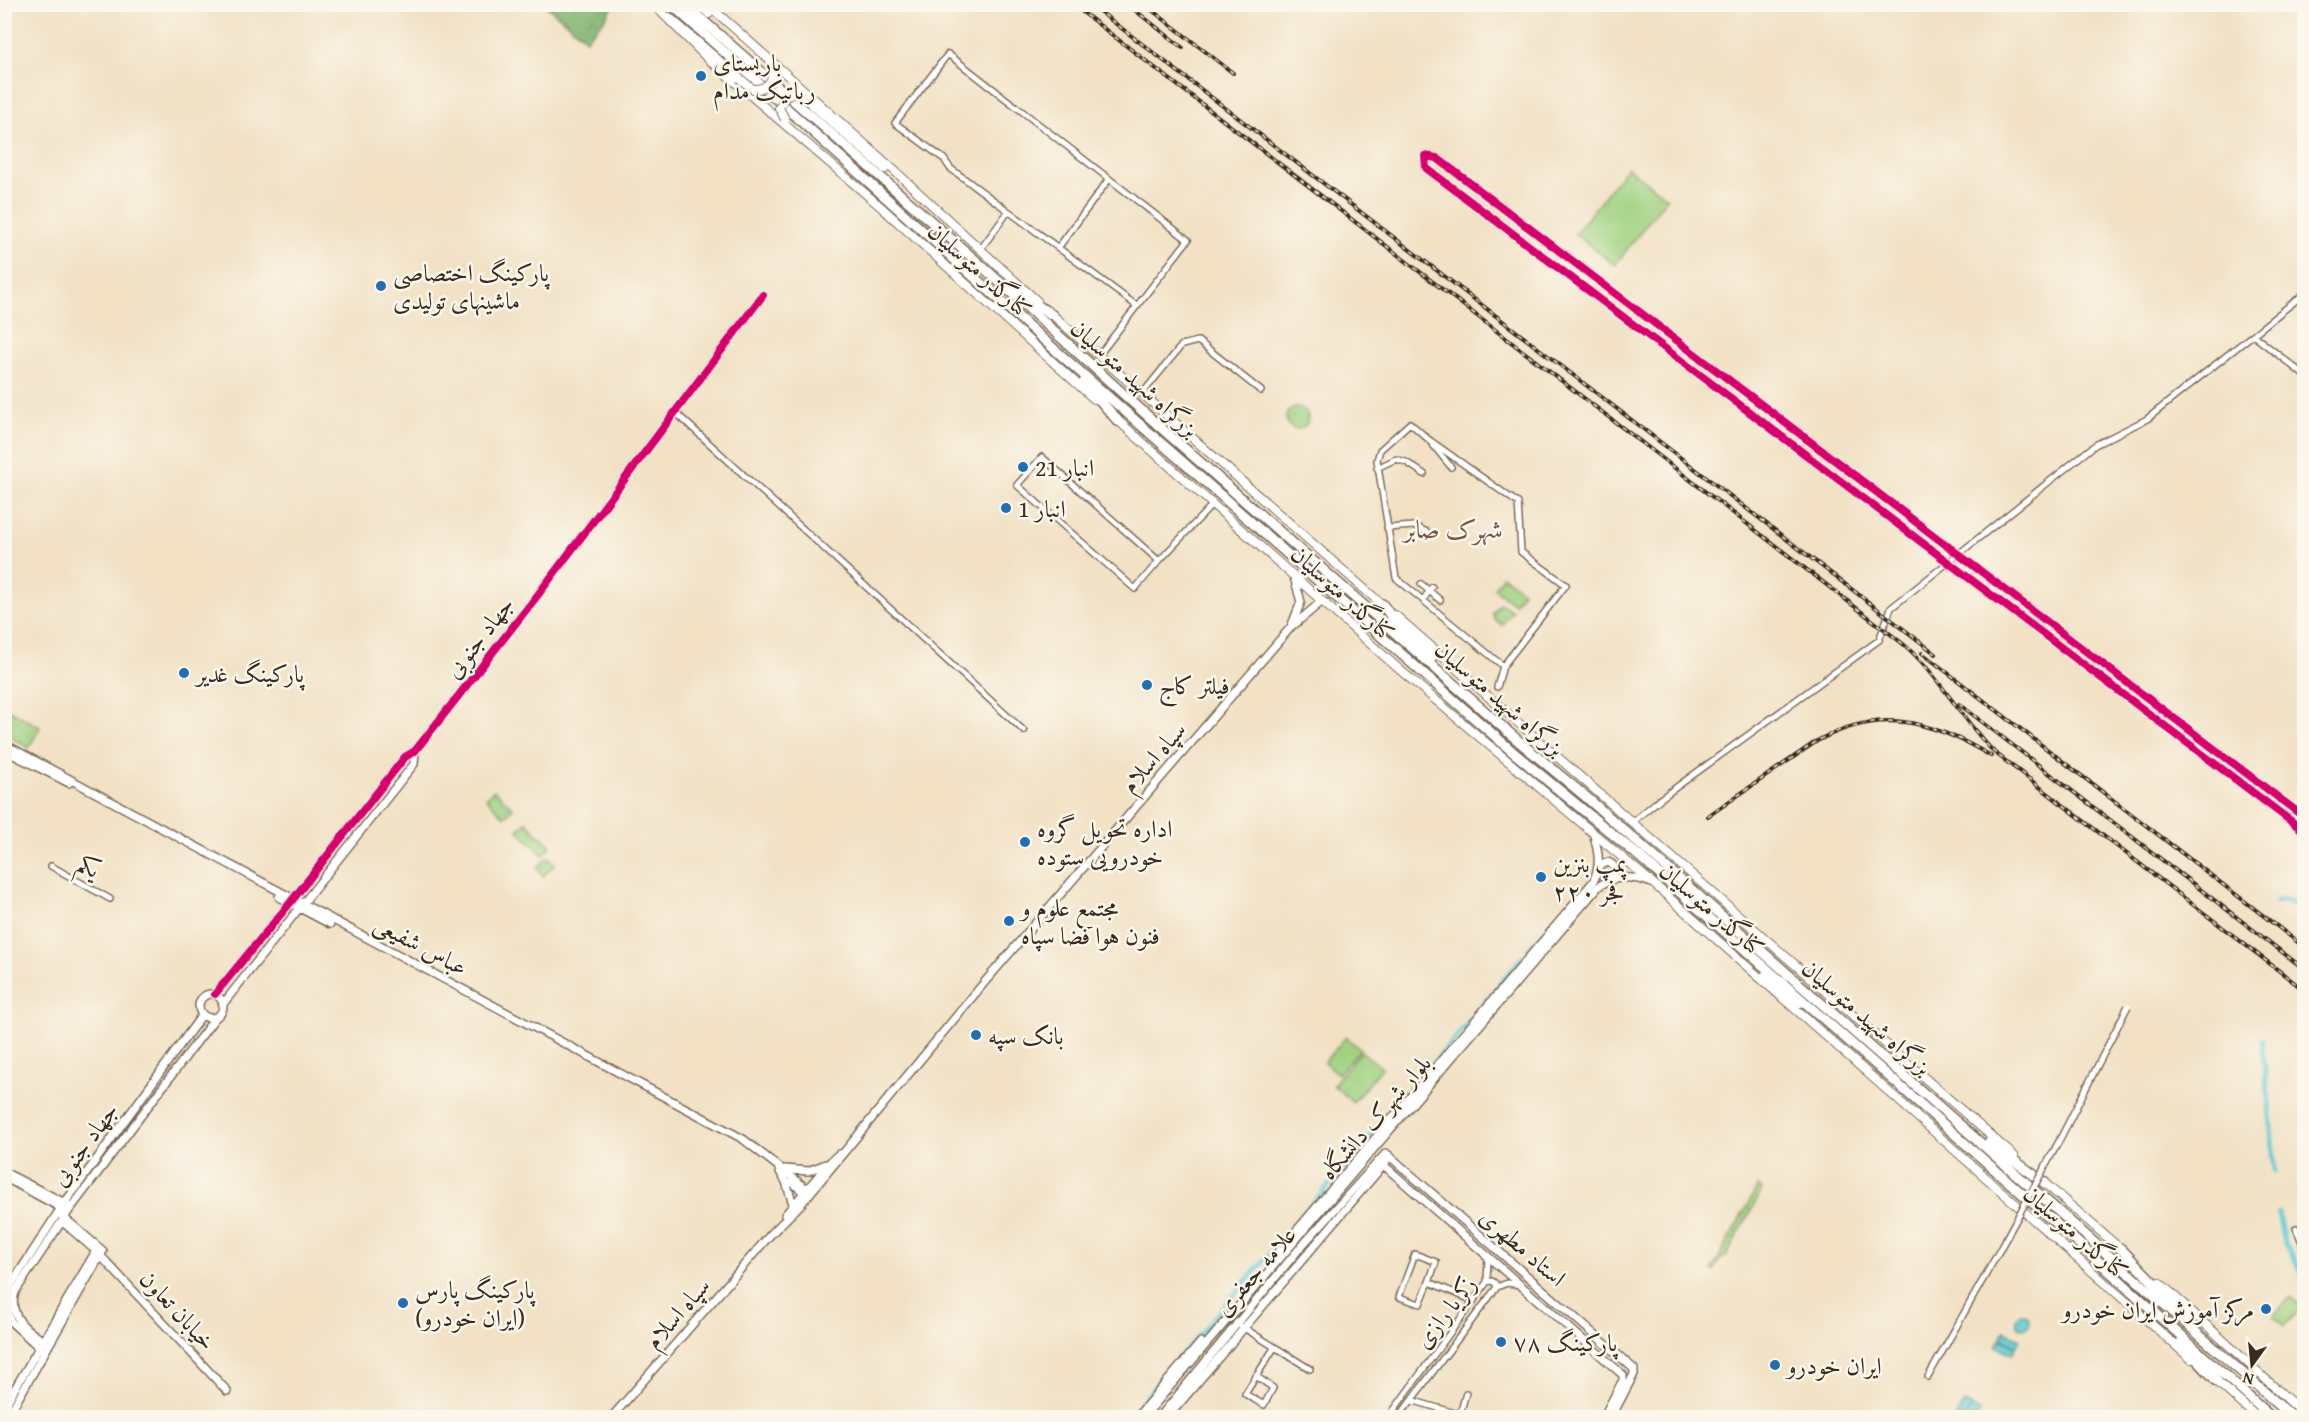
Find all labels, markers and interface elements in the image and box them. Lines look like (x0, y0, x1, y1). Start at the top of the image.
place label: باریستای رباتیک مدام (713, 45, 815, 112)
marker: باریستای رباتیک مدام (694, 69, 708, 83)
street label: کنارگذر متوسلیان (920, 214, 1040, 326)
place label: پارکینگ اختصاصی ماشینهای تولیدی (393, 255, 550, 318)
marker: پارکینگ اختصاصی ماشینهای تولیدی (374, 279, 388, 293)
street label: بزرگراه شهید متوسلیان (1063, 311, 1207, 445)
place label: انبار 21 (1035, 450, 1094, 485)
marker: انبار 21 (1016, 460, 1030, 474)
place label: انبار 1 (1018, 491, 1066, 526)
marker: انبار 1 (999, 501, 1013, 515)
district label: شهرک صابر (1400, 509, 1503, 548)
street label: کنارگذر متوسلیان (1283, 537, 1403, 649)
street label: جهاد جنوبی (436, 588, 522, 686)
street label: بزرگراه شهید متوسلیان (1427, 632, 1573, 764)
place label: پارکینگ غدیر (193, 656, 306, 691)
marker: پارکینگ غدیر (177, 666, 191, 680)
place label: فیلتر کاج (1159, 668, 1230, 707)
marker: فیلتر کاج (1140, 678, 1154, 692)
street label: سپاه اسلام (1112, 713, 1197, 803)
place label: اداره تحویل گروه خودرویی ستوده (1037, 811, 1173, 874)
marker: اداره تحویل گروه خودرویی ستوده (1018, 835, 1032, 849)
street label: یکم (69, 846, 108, 892)
place label: پمپ بنزین ۲۲۰ فجر (1553, 846, 1627, 909)
street label: کنارگذر متوسلیان (1652, 853, 1772, 965)
marker: پمپ بنزین ۲۲۰ فجر (1534, 870, 1548, 884)
place label: مجتمع علوم و فنون هوا فضا سپاه (1018, 890, 1160, 953)
street label: عباس شفیعی (368, 906, 474, 984)
marker: مجتمع علوم و فنون هوا فضا سپاه (1002, 914, 1016, 928)
street label: بزرگراه شهید متوسلیان (1794, 951, 1940, 1083)
place label: بانک سپه (988, 1018, 1064, 1053)
marker: بانک سپه (969, 1028, 983, 1042)
street label: بلوار شهرک دانشگاه (1311, 1047, 1439, 1187)
street label: جهاد جنوبی (42, 1095, 126, 1193)
street label: کنارگذر متوسلیان (2016, 1176, 2136, 1288)
street label: استاد مطهری (1472, 1199, 1574, 1295)
street label: علامه جعفری (1206, 1218, 1304, 1324)
street label: خیابان تعاون (132, 1262, 224, 1358)
street label: زکریا رازی (1405, 1268, 1485, 1356)
street label: سپاه اسلام (636, 1269, 721, 1359)
place label: پارکینگ پارس (ایران خودرو) (415, 1272, 536, 1335)
place label: مرکز آموزش ایران خودرو (2059, 1292, 2254, 1327)
marker: پارکینگ پارس (ایران خودرو) (396, 1296, 410, 1310)
marker: مرکز آموزش ایران خودرو (2259, 1302, 2273, 1316)
place label: پارکینگ ۷۸ (1513, 1325, 1619, 1360)
marker: پارکینگ ۷۸ (1494, 1335, 1508, 1349)
north arrow (2222, 1335, 2282, 1395)
place label: ایران خودرو (1784, 1348, 1882, 1383)
marker: ایران خودرو (1768, 1358, 1782, 1372)
text: N (2240, 1366, 2256, 1392)

